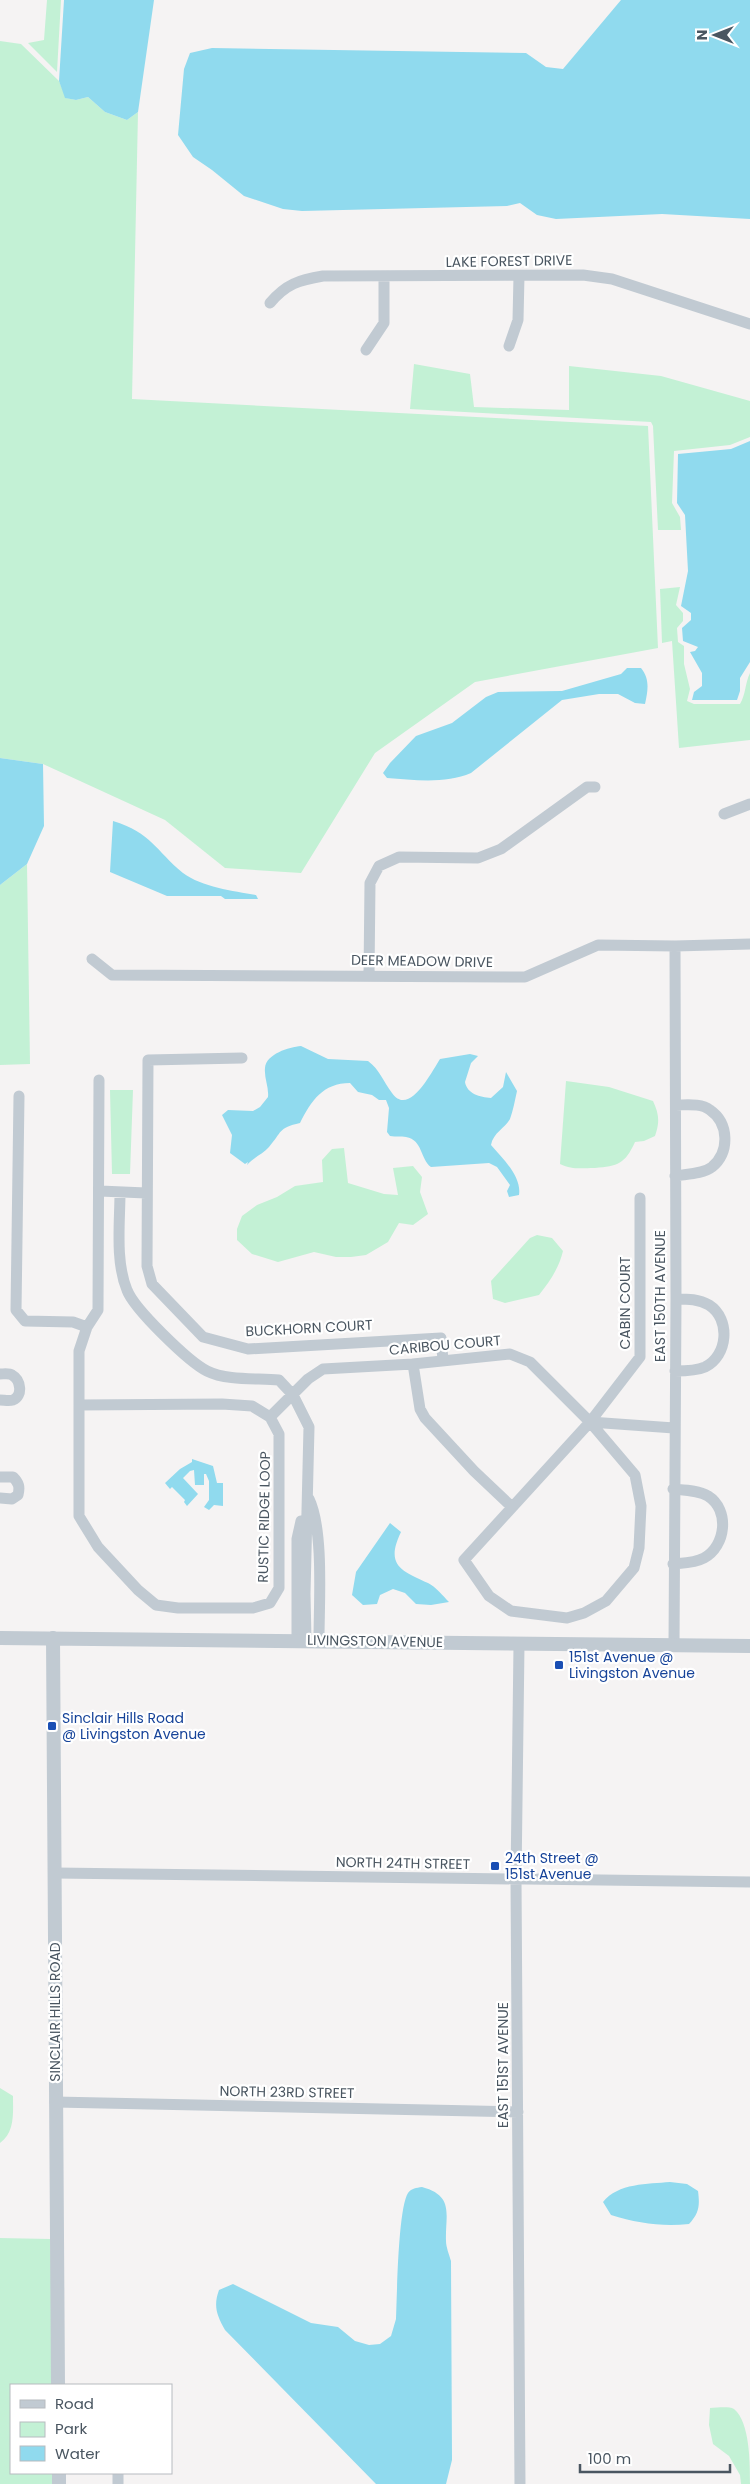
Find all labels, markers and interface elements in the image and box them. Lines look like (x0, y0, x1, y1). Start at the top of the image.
north arrow (690, 10, 740, 60)
text: N (692, 30, 712, 40)
street label: LAKE FOREST DRIVE (446, 250, 572, 272)
street label: DEER MEADOW DRIVE (351, 950, 493, 972)
street label: EAST 150TH AVENUE (650, 1230, 670, 1362)
street label: CABIN COURT (615, 1256, 635, 1350)
street label: BUCKHORN COURT (245, 1315, 374, 1341)
street label: CARIBOU COURT (388, 1330, 502, 1360)
street label: RUSTIC RIDGE LOOP (253, 1451, 275, 1583)
street label: LIVINGSTON AVENUE (307, 1630, 443, 1652)
place label: 151st Avenue @ Livingston Avenue (569, 1647, 695, 1683)
marker: 151st Avenue @ Livingston Avenue (553, 1659, 565, 1671)
place label: Sinclair Hills Road @ Livingston Avenue (62, 1708, 206, 1744)
marker: Sinclair Hills Road @ Livingston Avenue (46, 1720, 58, 1732)
place label: 24th Street @ 151st Avenue (505, 1848, 599, 1884)
street label: NORTH 24TH STREET (336, 1852, 471, 1874)
marker: 24th Street @ 151st Avenue (489, 1860, 501, 1872)
street label: SINCLAIR HILLS ROAD (45, 1942, 65, 2082)
street label: EAST 151ST AVENUE (493, 2002, 513, 2128)
street label: NORTH 23RD STREET (219, 2081, 355, 2103)
legend (10, 2384, 172, 2474)
text: Road (55, 2393, 94, 2414)
text: Park (55, 2418, 87, 2439)
scale bar (580, 2442, 730, 2474)
text: Water (55, 2443, 101, 2464)
text: 100 m (588, 2448, 631, 2469)

